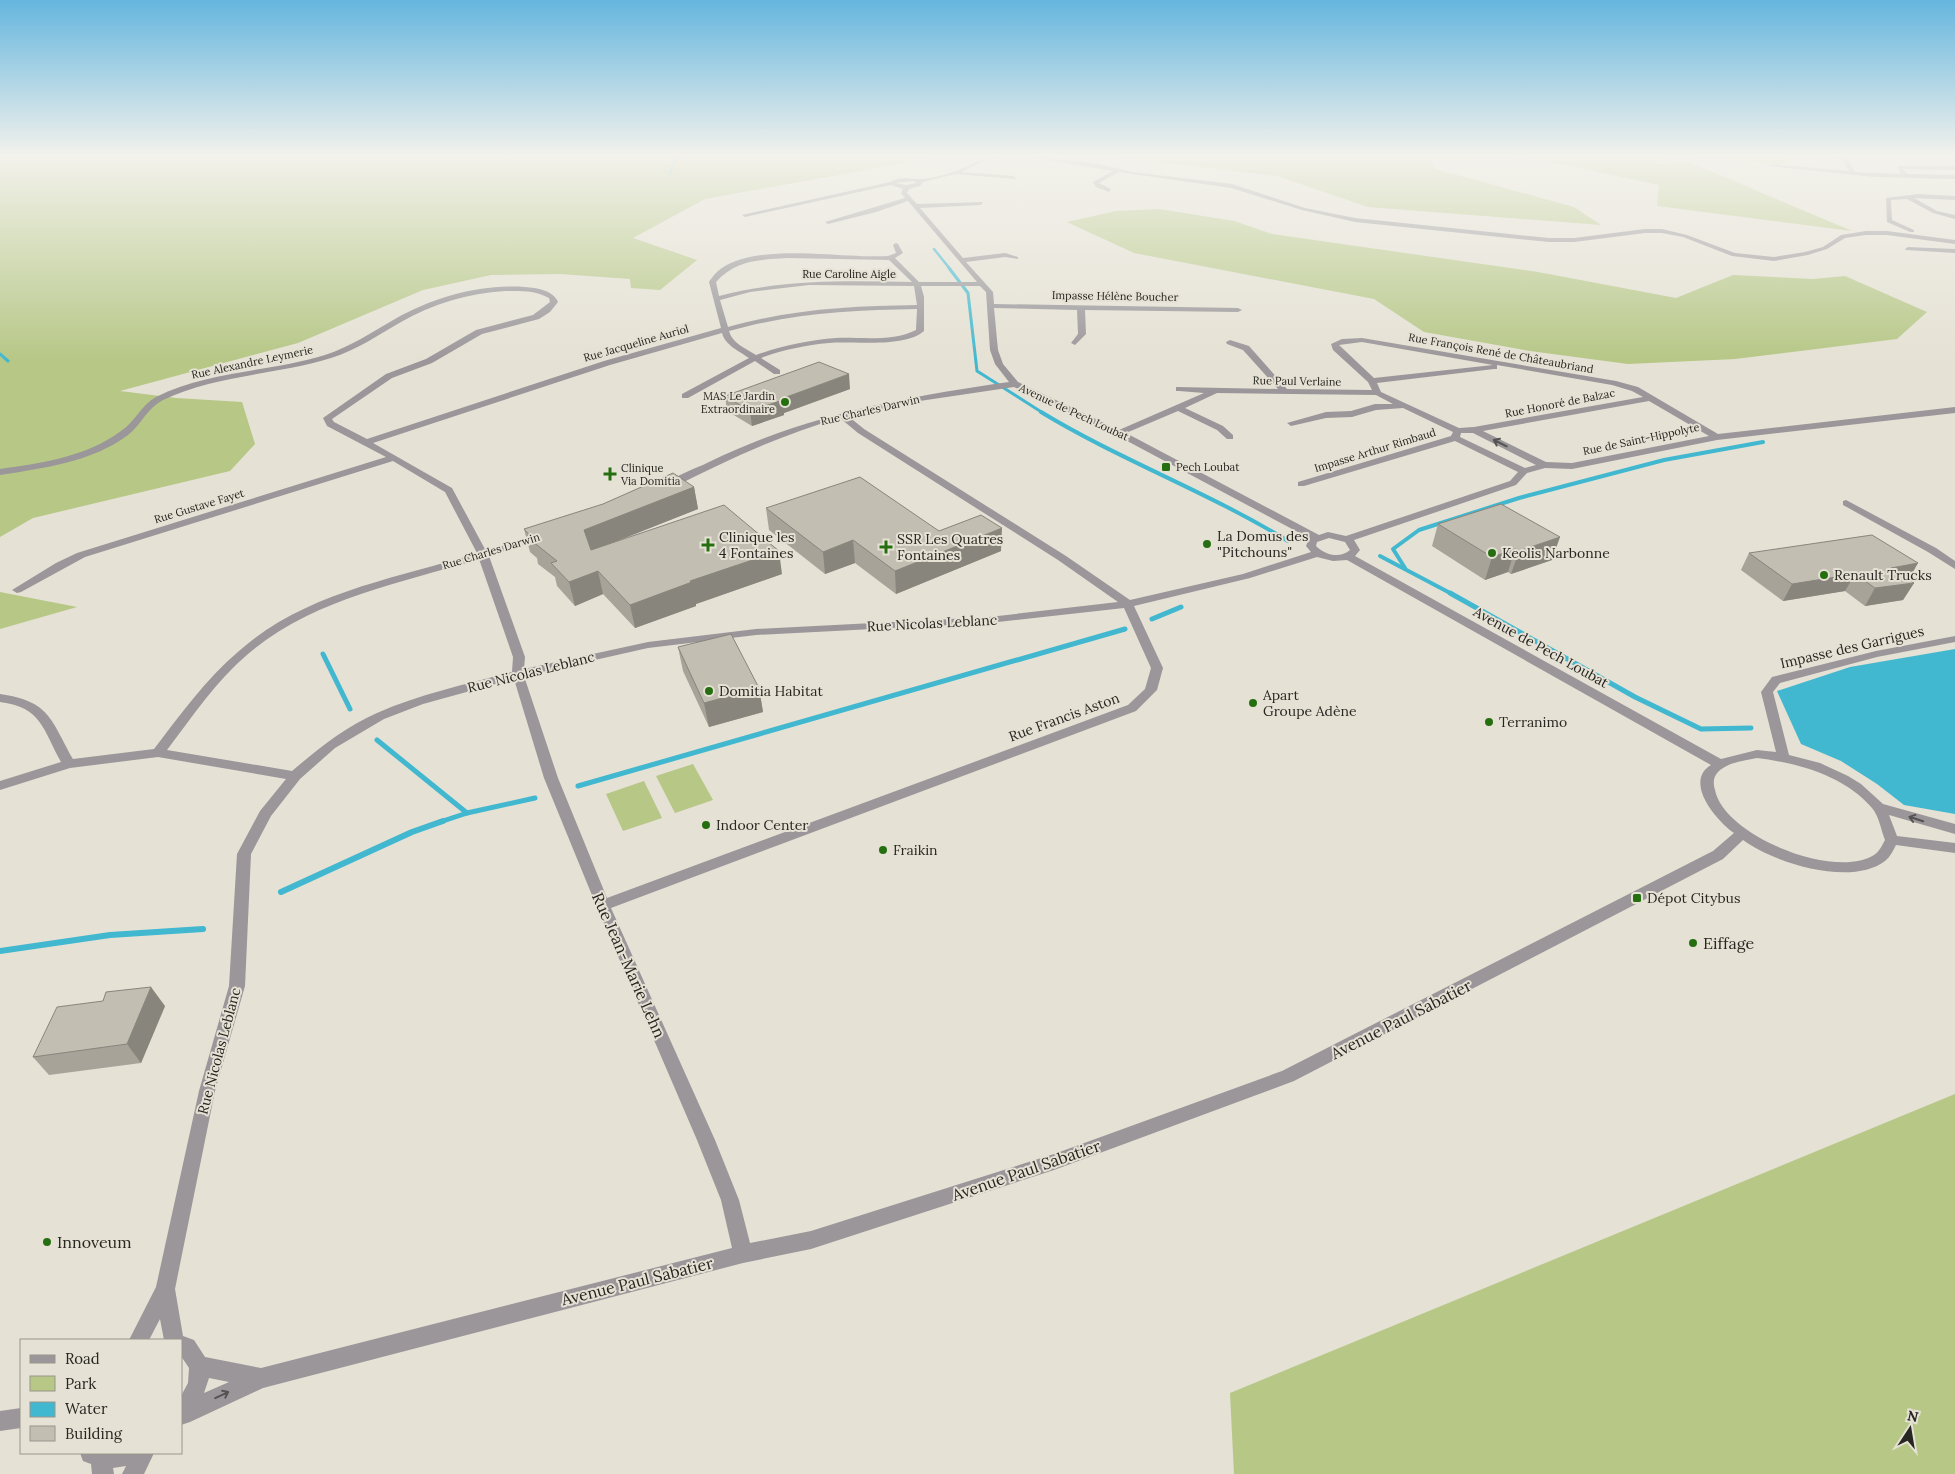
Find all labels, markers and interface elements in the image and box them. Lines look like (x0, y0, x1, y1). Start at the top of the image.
street label: Rue Caroline Aigle (802, 267, 896, 281)
street label: Impasse Hélène Boucher (1052, 288, 1179, 304)
street label: Rue Jacqueline Auriol (582, 321, 690, 365)
street label: Rue François René de Châteaubriand (1407, 330, 1595, 376)
street label: Rue Alexandre Leymerie (190, 342, 314, 382)
street label: Rue Paul Verlaine (1252, 373, 1342, 389)
street label: Avenue de Pech Loubat (1016, 380, 1132, 444)
street label: Rue Honoré de Balzac (1504, 385, 1616, 421)
place label: MAS Le Jardin Extraordinaire (701, 389, 775, 416)
street label: Rue Charles Darwin (819, 392, 921, 428)
marker: MAS Le Jardin Extraordinaire (779, 396, 791, 408)
street label: Rue de Saint-Hippolyte (1581, 420, 1701, 458)
street label: Impasse Arthur Rimbaud (1312, 425, 1438, 475)
one-way arrow (1493, 438, 1508, 448)
place label: Pech Loubat (1176, 460, 1240, 474)
place label: Clinique Via Domitia (620, 461, 681, 488)
marker: Pech Loubat (1160, 461, 1172, 473)
marker: Clinique Via Domitia (603, 467, 617, 481)
street label: Rue Gustave Fayet (152, 485, 246, 526)
place label: La Domus des "Pitchouns" (1217, 527, 1308, 561)
place label: Clinique les 4 Fontaines (719, 528, 795, 562)
street label: Rue Charles Darwin (441, 529, 542, 572)
place label: SSR Les Quatres Fontaines (897, 530, 1003, 564)
marker: Clinique les 4 Fontaines (701, 538, 715, 552)
marker: La Domus des "Pitchouns" (1201, 538, 1213, 550)
marker: SSR Les Quatres Fontaines (879, 540, 893, 554)
place label: Keolis Narbonne (1502, 544, 1610, 562)
marker: Keolis Narbonne (1486, 547, 1498, 559)
place label: Renault Trucks (1834, 566, 1932, 584)
marker: Renault Trucks (1818, 569, 1830, 581)
street label: Avenue de Pech Loubat (1469, 602, 1612, 692)
street label: Rue Nicolas Leblanc (866, 611, 998, 635)
street label: Impasse des Garrigues (1778, 622, 1926, 672)
street label: Rue Nicolas Leblanc (465, 647, 597, 697)
place label: Domitia Habitat (719, 682, 823, 700)
marker: Domitia Habitat (703, 685, 715, 697)
place label: Apart Groupe Adène (1262, 686, 1357, 720)
street label: Rue Francis Aston (1006, 688, 1122, 745)
marker: Apart Groupe Adène (1247, 697, 1259, 709)
place label: Terranimo (1499, 713, 1567, 731)
marker: Terranimo (1483, 716, 1495, 728)
one-way arrow (1909, 814, 1925, 823)
place label: Indoor Center (716, 816, 808, 834)
marker: Indoor Center (700, 819, 712, 831)
place label: Fraikin (893, 841, 938, 859)
marker: Fraikin (877, 844, 889, 856)
street label: Rue Jean-Marie Lehn (588, 889, 670, 1041)
place label: Dépot Citybus (1647, 889, 1740, 907)
marker: Dépot Citybus (1631, 892, 1643, 904)
place label: Eiffage (1703, 933, 1754, 953)
marker: Eiffage (1687, 937, 1699, 949)
street label: Avenue Paul Sabatier (1326, 975, 1475, 1064)
street label: Rue Nicolas Leblanc (193, 986, 245, 1116)
street label: Avenue Paul Sabatier (948, 1135, 1103, 1205)
place label: Innoveum (57, 1232, 131, 1252)
marker: Innoveum (41, 1236, 53, 1248)
street label: Avenue Paul Sabatier (558, 1252, 715, 1310)
legend (20, 1339, 182, 1454)
text: Road (65, 1349, 100, 1368)
text: Park (65, 1374, 96, 1393)
one-way arrow (215, 1390, 230, 1400)
text: Water (65, 1399, 108, 1418)
north arrow (1885, 1404, 1935, 1454)
text: N (1906, 1406, 1920, 1426)
text: Building (65, 1424, 123, 1443)

